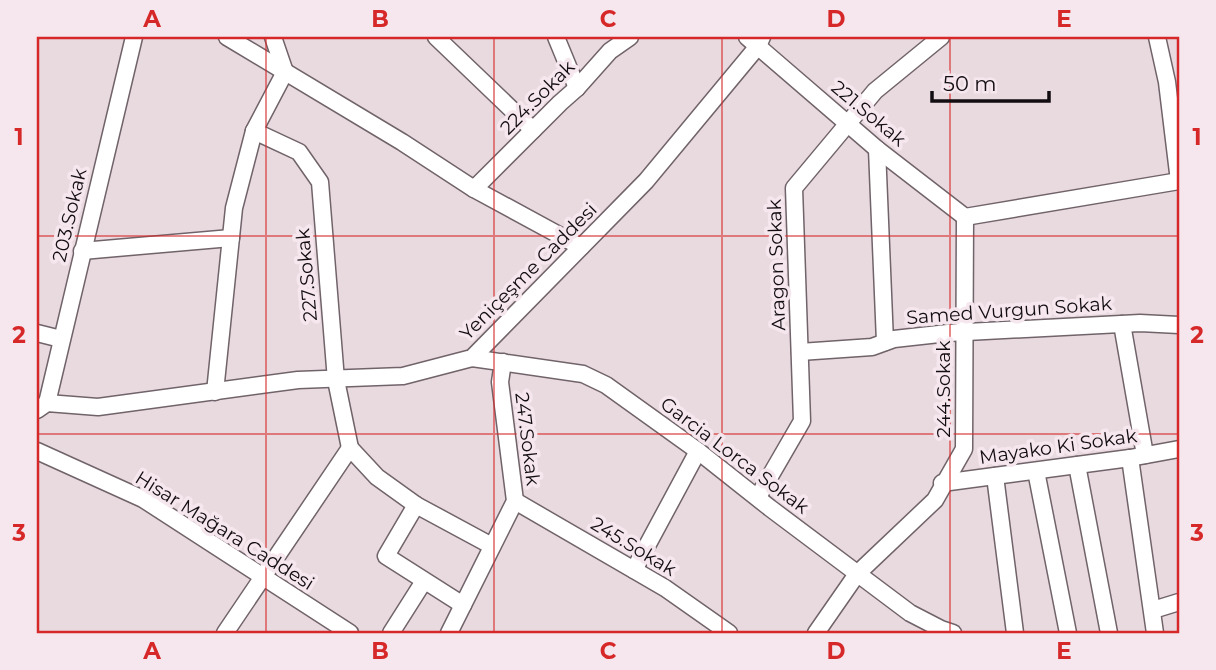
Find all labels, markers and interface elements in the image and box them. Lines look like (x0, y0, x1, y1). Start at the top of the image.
text: A (142, 5, 161, 33)
text: B (371, 5, 389, 33)
text: C (600, 5, 617, 33)
text: D (827, 5, 846, 33)
text: E (1056, 5, 1072, 33)
street label: 224.Sokak (495, 55, 580, 139)
scale bar (932, 60, 1050, 104)
text: 50 m (943, 71, 997, 96)
street label: 221.Sokak (827, 76, 911, 152)
text: 1 (14, 123, 24, 151)
text: 1 (1192, 123, 1202, 151)
street label: 203.Sokak (48, 165, 92, 264)
street label: Yeniçeşme Caddesi (455, 198, 602, 345)
street label: Aragon Sokak (763, 198, 790, 331)
street label: 227.Sokak (291, 227, 322, 322)
street label: Samed Vurgun Sokak (905, 292, 1113, 329)
text: 2 (12, 321, 26, 349)
text: 2 (1190, 321, 1204, 349)
street label: 244.Sokak (932, 340, 955, 438)
street label: 247.Sokak (510, 391, 545, 488)
street label: Garcia Lorca Sokak (656, 392, 814, 519)
street label: Mayako Ki Sokak (978, 424, 1139, 469)
street label: Hisar Mağara Caddesi (131, 466, 318, 595)
street label: 245.Sokak (587, 512, 681, 581)
text: 3 (11, 519, 26, 547)
text: 3 (1189, 519, 1204, 547)
text: A (142, 637, 161, 665)
text: B (371, 637, 389, 665)
text: C (600, 637, 617, 665)
text: D (827, 637, 846, 665)
text: E (1056, 637, 1072, 665)

